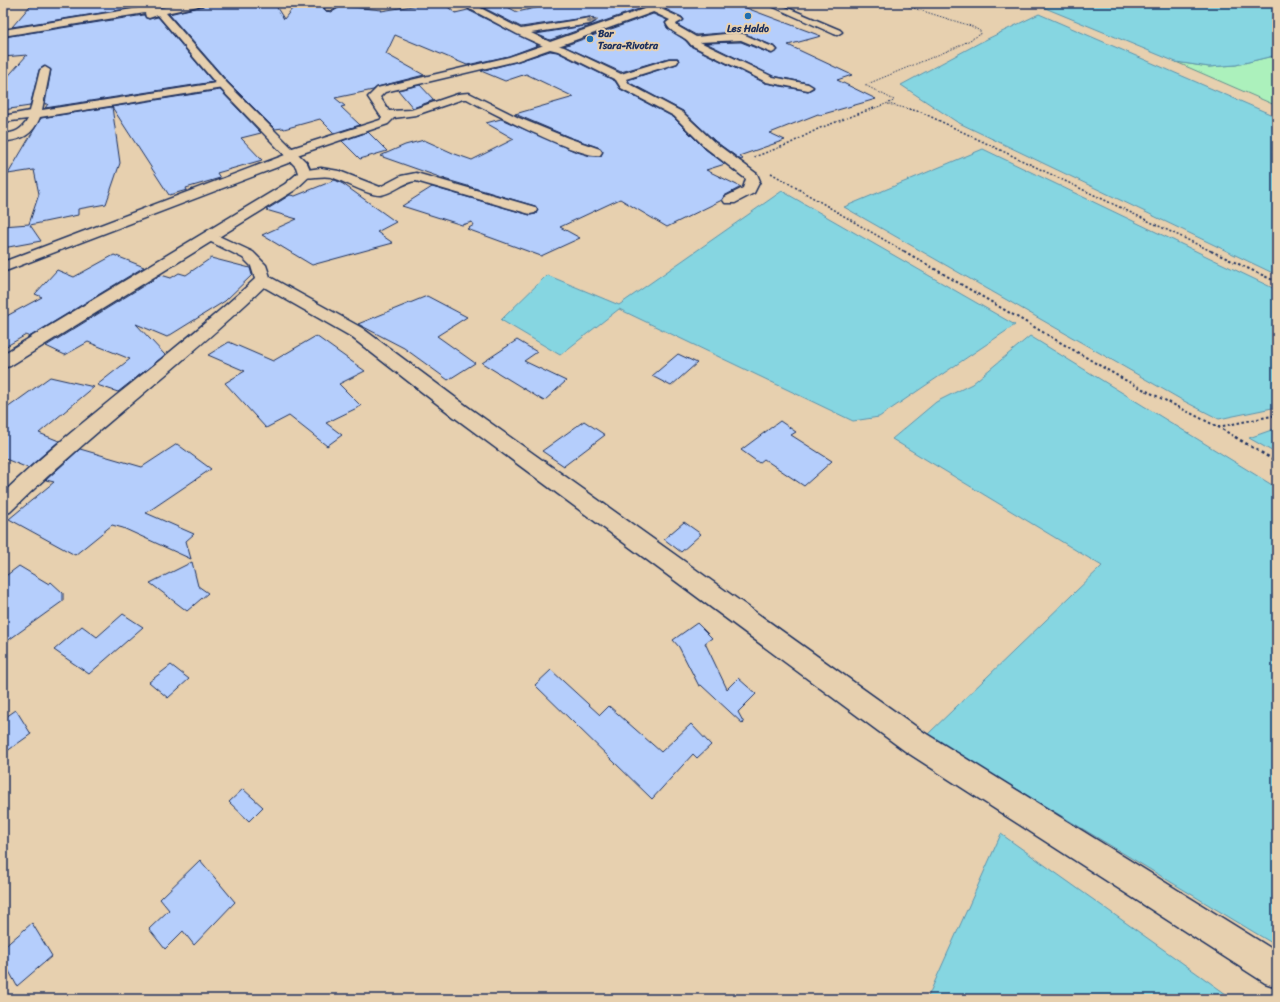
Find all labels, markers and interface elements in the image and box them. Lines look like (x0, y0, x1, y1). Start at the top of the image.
marker: Les Haldo (743, 11, 753, 21)
one-way arrow (586, 18, 598, 24)
place label: Les Haldo (727, 20, 769, 38)
place label: Bar Tsara-Rivotra (598, 25, 659, 55)
marker: Bar Tsara-Rivotra (585, 34, 595, 44)

